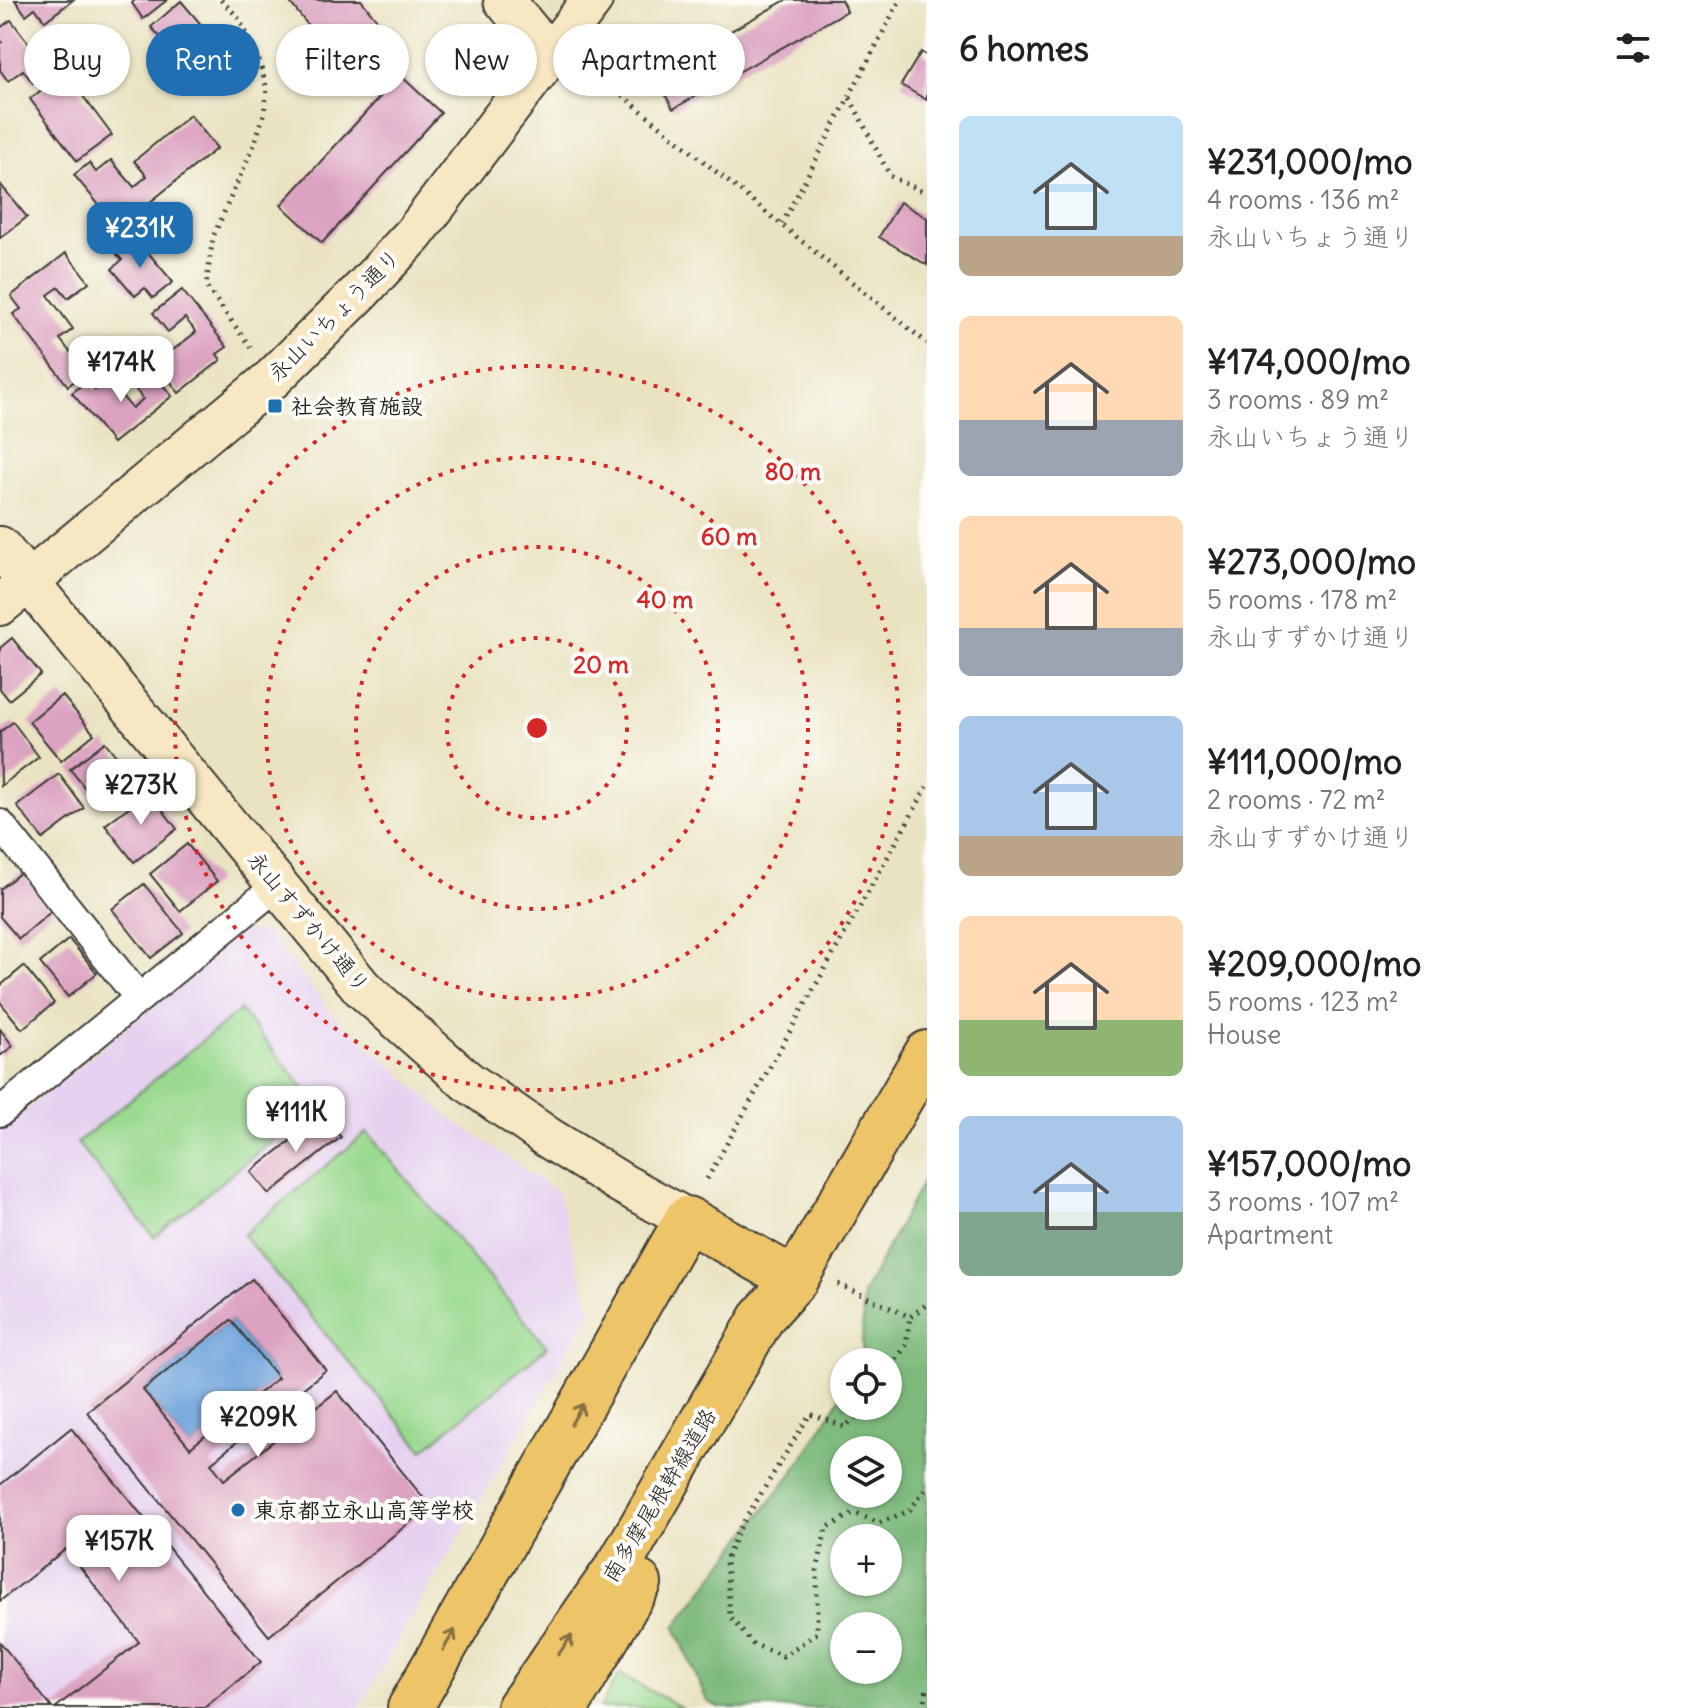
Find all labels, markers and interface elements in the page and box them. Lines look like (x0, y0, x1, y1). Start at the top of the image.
chip: Buy (24, 24, 130, 96)
chip: Rent (146, 24, 260, 96)
chip: Filters (276, 24, 409, 96)
chip: New (425, 24, 537, 96)
chip: Apartment (553, 24, 745, 96)
icon: filters (1611, 26, 1655, 70)
text: 6 homes (959, 27, 1089, 70)
text: ¥231,000/mo (1207, 140, 1413, 183)
icon: home (1023, 148, 1119, 244)
text: 4 rooms · 136 m² (1207, 183, 1399, 216)
pin: ¥231K (84, 202, 196, 270)
text: ¥231K (105, 211, 175, 244)
text: 永山いちょう通り (1207, 220, 1415, 253)
street label: 永山いちょう通り (262, 243, 406, 387)
pin: ¥174K (65, 336, 177, 404)
text: ¥174,000/mo (1207, 340, 1411, 383)
text: ¥174K (87, 345, 155, 378)
icon: home (1023, 348, 1119, 444)
text: 3 rooms · 89 m² (1207, 383, 1389, 416)
place label: 社会教育施設 (291, 392, 423, 420)
marker: 社会教育施設 (266, 397, 284, 415)
text: 永山いちょう通り (1207, 420, 1415, 453)
text: 80 m (765, 456, 821, 486)
text: 60 m (701, 521, 757, 551)
text: ¥273,000/mo (1207, 540, 1416, 583)
icon: home (1023, 548, 1119, 644)
text: 5 rooms · 178 m² (1207, 583, 1397, 616)
text: 40 m (637, 584, 693, 614)
text: 永山すずかけ通り (1207, 620, 1415, 653)
text: 20 m (573, 649, 629, 679)
centre of rings (523, 714, 551, 742)
text: ¥111,000/mo (1207, 740, 1402, 783)
icon: home (1023, 748, 1119, 844)
pin: ¥273K (85, 759, 197, 827)
text: ¥273K (104, 768, 178, 801)
text: 2 rooms · 72 m² (1207, 783, 1386, 816)
text: 永山すずかけ通り (1207, 820, 1415, 853)
street label: 永山すずかけ通り (242, 846, 376, 998)
text: ¥209,000/mo (1207, 942, 1421, 985)
icon: home (1023, 948, 1119, 1044)
text: 5 rooms · 123 m² (1207, 985, 1399, 1018)
text: House (1207, 1018, 1281, 1051)
pin: ¥111K (240, 1086, 352, 1154)
text: ¥111K (265, 1095, 327, 1128)
text: ¥157,000/mo (1207, 1142, 1411, 1185)
icon: home (1023, 1148, 1119, 1244)
text: 3 rooms · 107 m² (1207, 1185, 1399, 1218)
text: Apartment (1207, 1218, 1333, 1251)
map controls (830, 1348, 902, 1684)
button: locate (830, 1348, 902, 1420)
pin: ¥209K (202, 1391, 314, 1459)
text: ¥209K (219, 1400, 297, 1433)
one-way arrow (569, 1403, 585, 1426)
street label: 南多摩尾根幹線道路 (596, 1403, 722, 1587)
button: layers (830, 1436, 902, 1508)
place label: 東京都立永山高等学校 (254, 1496, 474, 1524)
marker: 東京都立永山高等学校 (229, 1501, 247, 1519)
pin: ¥157K (63, 1515, 175, 1583)
text: ¥157K (84, 1524, 154, 1557)
button: + (830, 1524, 902, 1596)
button: − (830, 1612, 902, 1684)
one-way arrow (441, 1629, 457, 1652)
one-way arrow (557, 1634, 573, 1656)

